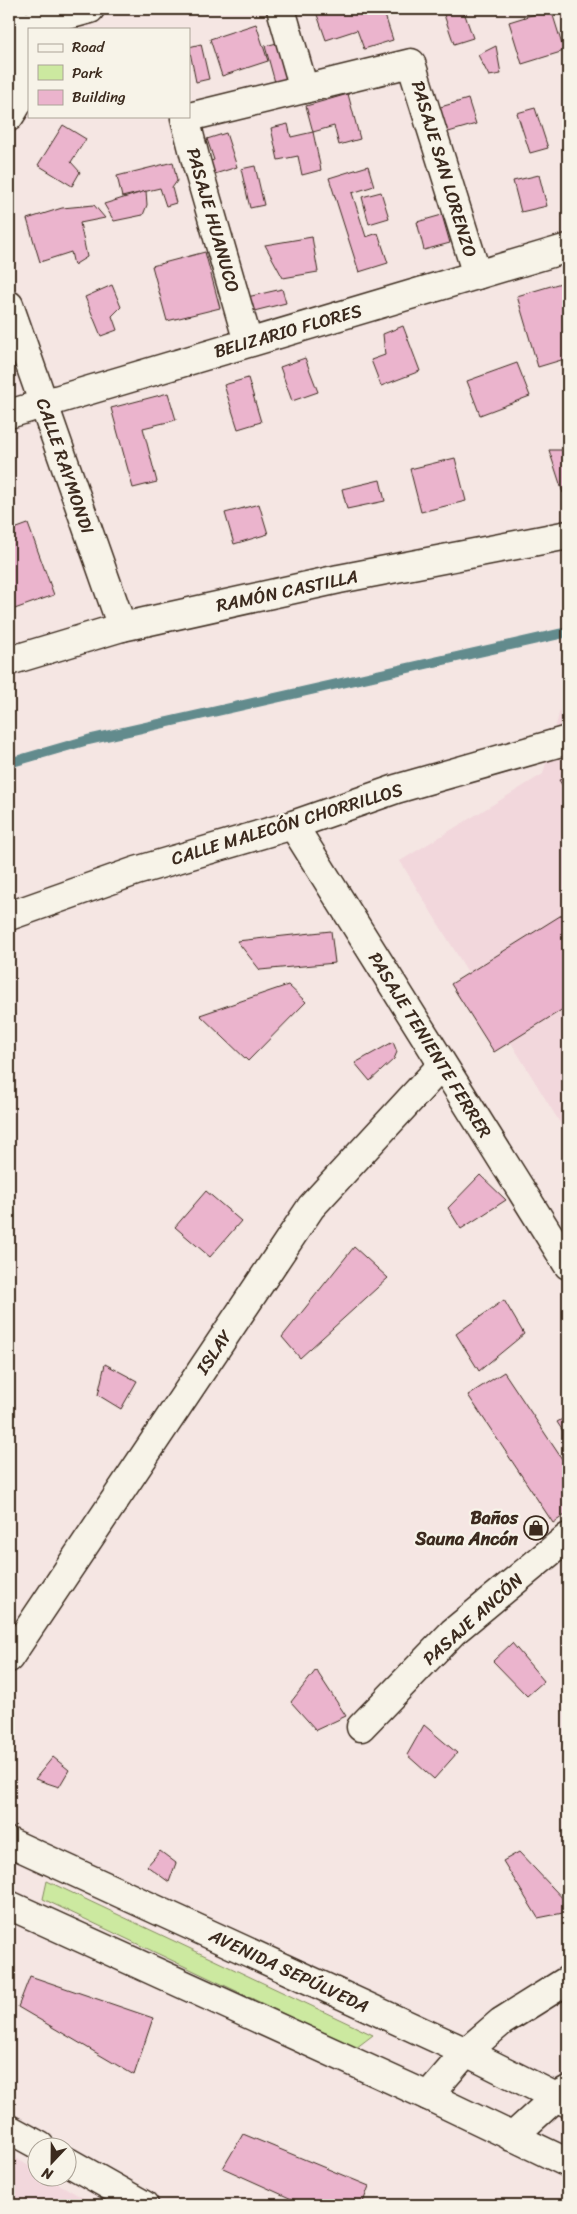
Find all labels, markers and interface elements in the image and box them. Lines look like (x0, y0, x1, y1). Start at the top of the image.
legend (28, 28, 190, 118)
text: Road (72, 34, 105, 60)
text: Park (72, 60, 103, 86)
street label: PASAJE SAN LORENZO (402, 77, 486, 261)
text: Building (72, 84, 126, 110)
street label: PASAJE HUANUCO (177, 144, 249, 296)
street label: BELIZARIO FLORES (210, 295, 366, 367)
street label: CALLE RAYMONDI (27, 394, 103, 539)
street label: RAMÓN CASTILLA (213, 560, 361, 622)
street label: CALLE MALECÓN CHORRILLOS (167, 773, 407, 875)
street label: PASAJE TENIENTE FERRER (359, 945, 501, 1145)
street label: ISLAY (187, 1322, 241, 1382)
place label: Baños Sauna Ancón (414, 1502, 519, 1555)
shop icon: Baños Sauna Ancón (523, 1515, 549, 1541)
street label: PASAJE ANCÓN (415, 1564, 531, 1673)
street label: AVENIDA SEPÚLVEDA (203, 1919, 374, 2022)
north arrow (28, 2136, 78, 2186)
text: N (38, 2160, 57, 2187)

